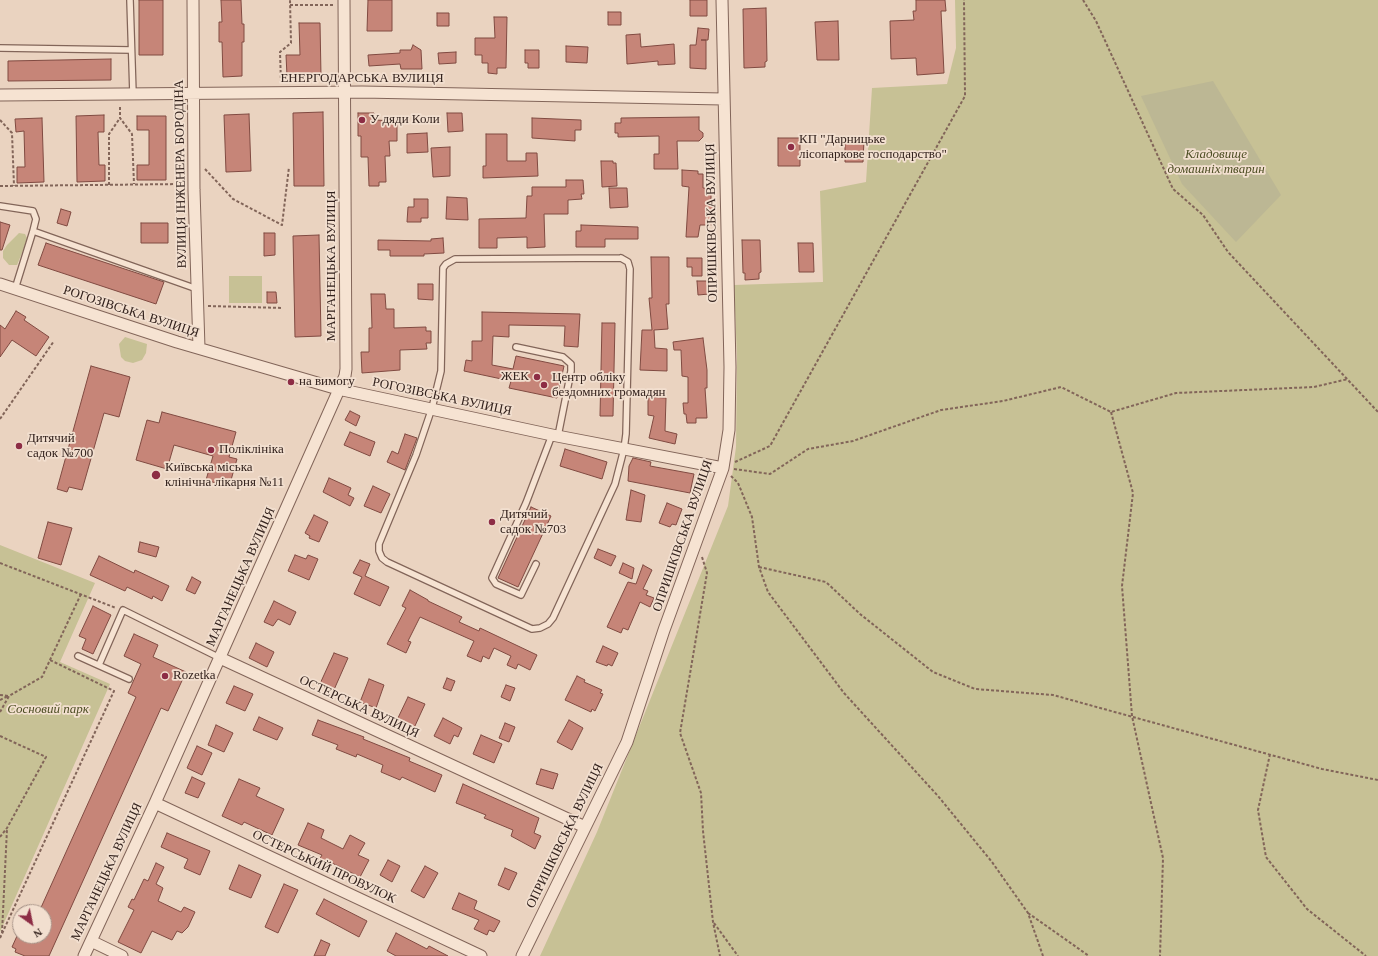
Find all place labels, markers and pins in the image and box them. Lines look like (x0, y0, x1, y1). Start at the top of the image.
place label: У дяди Коли (370, 112, 440, 128)
marker: У дяди Коли (357, 115, 367, 125)
place label: КП "Дарницьке лісопаркове господарство" (799, 132, 947, 163)
marker: КП "Дарницьке лісопаркове господарство" (786, 142, 796, 152)
place label: ЖЕК (501, 369, 529, 385)
place label: Центр обліку бездомних громадян (552, 370, 666, 401)
marker: ЖЕК (532, 372, 542, 382)
place label: на вимогу (299, 374, 355, 390)
marker: на вимогу (286, 377, 296, 387)
marker: Центр обліку бездомних громадян (539, 380, 549, 390)
place label: Дитячий садок №700 (27, 431, 93, 462)
marker: Дитячий садок №700 (14, 441, 24, 451)
place label: Поліклініка (219, 442, 284, 458)
marker: Поліклініка (206, 445, 216, 455)
place label: Київська міська клінічна лікарня №11 (165, 460, 284, 491)
marker: Київська міська клінічна лікарня №11 (150, 469, 162, 481)
place label: Дитячий садок №703 (500, 507, 566, 538)
marker: Дитячий садок №703 (487, 517, 497, 527)
place label: Rozetka (173, 668, 216, 684)
marker: Rozetka (160, 671, 170, 681)

